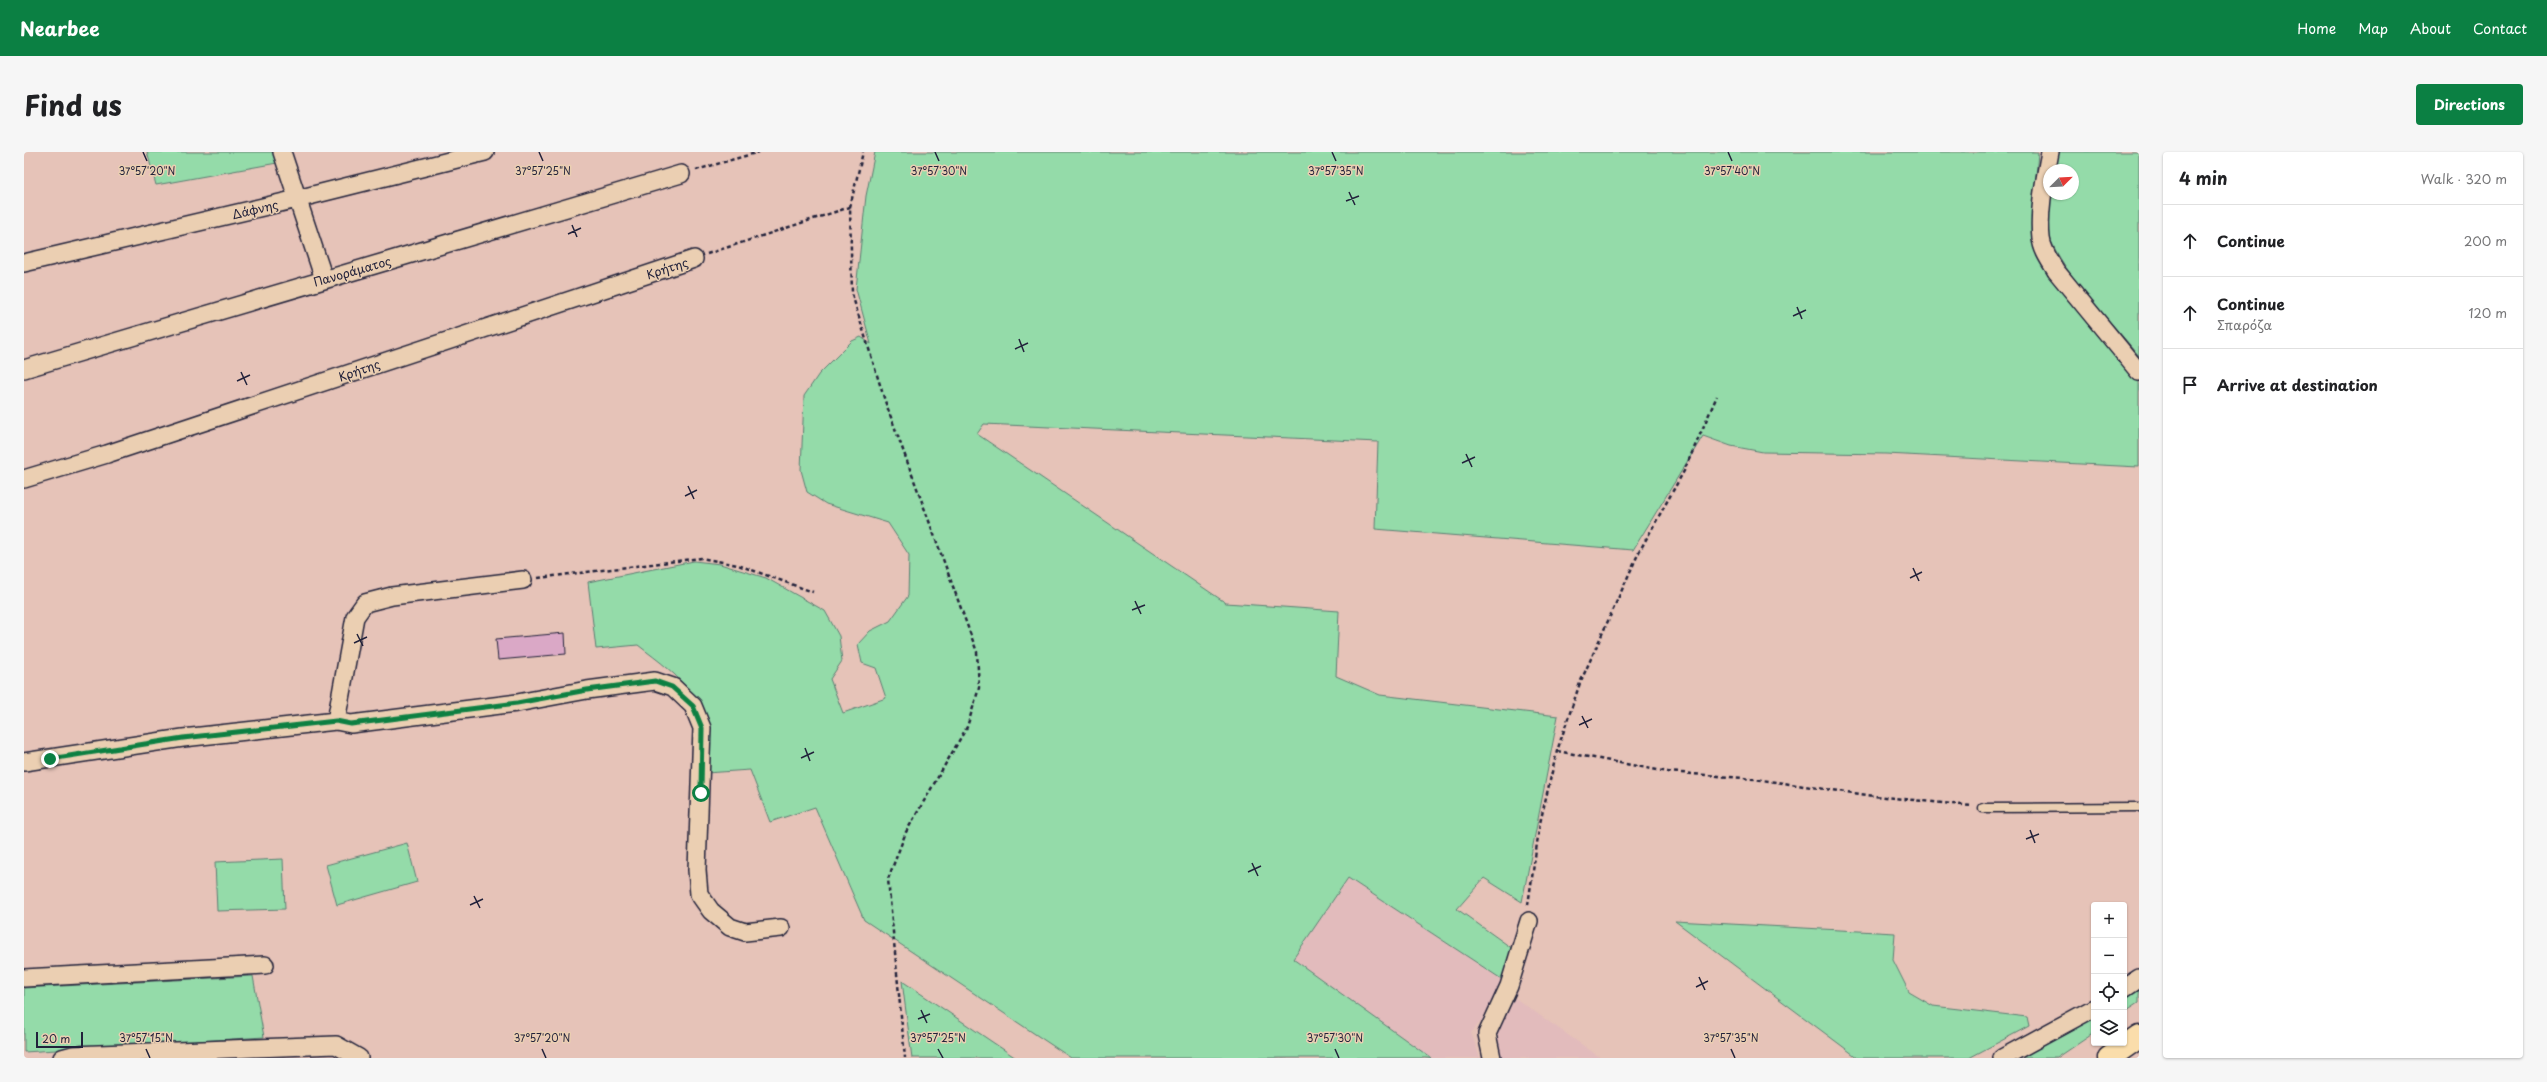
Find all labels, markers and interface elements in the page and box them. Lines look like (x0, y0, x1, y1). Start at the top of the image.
text: Nearbee (20, 14, 100, 42)
text: Home (2297, 18, 2336, 39)
text: Map (2358, 18, 2388, 39)
text: About (2410, 18, 2451, 39)
text: Contact (2473, 18, 2527, 39)
text: Find us (24, 83, 122, 126)
button: Directions (2416, 84, 2523, 125)
text: 37°57'20"N (119, 163, 176, 178)
text: 37°57'25"N (515, 163, 571, 178)
text: 37°57'30"N (911, 163, 967, 178)
text: 37°57'35"N (1308, 163, 1364, 178)
text: 37°57'40"N (1704, 163, 1760, 178)
north arrow (2043, 164, 2079, 200)
text: 4 min (2179, 165, 2227, 191)
text: Walk · 320 m (2421, 169, 2507, 188)
street label: Δάφνης (230, 195, 280, 223)
text: Continue (2217, 229, 2285, 252)
icon: ahead (2179, 230, 2201, 252)
text: 200 m (2464, 231, 2507, 250)
street label: Πανοράματος (311, 251, 393, 291)
street label: Κρήτης (644, 253, 690, 283)
text: Continue (2217, 292, 2285, 315)
icon: ahead (2179, 302, 2201, 324)
text: 120 m (2468, 303, 2507, 322)
text: Σπαρόζα (2217, 315, 2272, 334)
street label: Κρήτης (336, 354, 382, 386)
text: Arrive at destination (2217, 373, 2378, 396)
icon: arrive (2179, 374, 2201, 396)
route end (41, 750, 59, 768)
route start (692, 784, 710, 802)
map controls (2091, 902, 2127, 1046)
button: + (2091, 902, 2127, 938)
button: − (2091, 938, 2127, 974)
button: locate (2091, 974, 2127, 1010)
button: layers (2091, 1010, 2127, 1046)
scale bar (36, 1030, 83, 1049)
text: 20 m (42, 1030, 70, 1047)
text: 37°57'15"N (119, 1030, 173, 1045)
text: 37°57'20"N (514, 1030, 571, 1045)
text: 37°57'25"N (910, 1030, 966, 1045)
text: 37°57'30"N (1307, 1030, 1363, 1045)
text: 37°57'35"N (1703, 1030, 1759, 1045)

